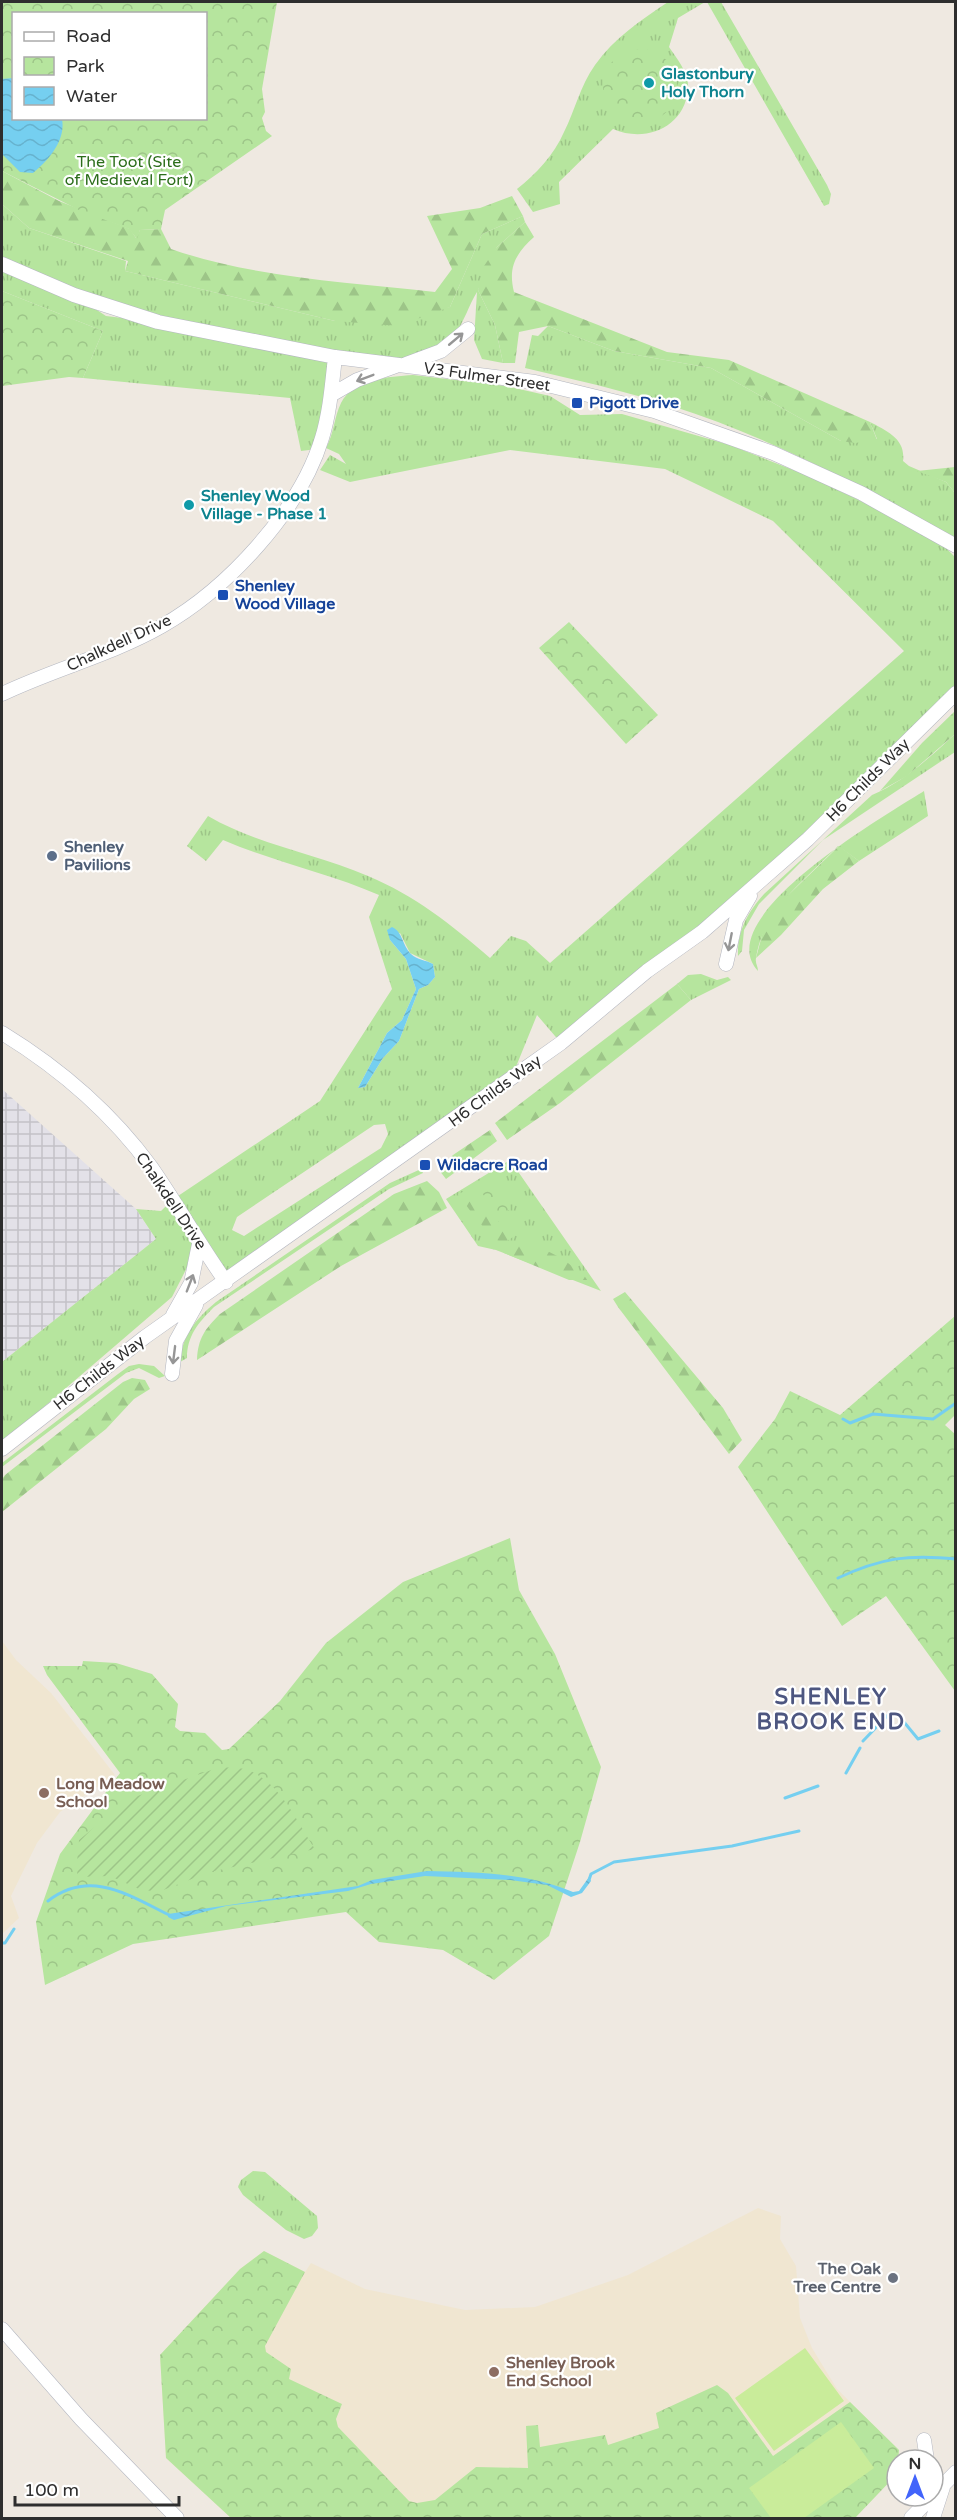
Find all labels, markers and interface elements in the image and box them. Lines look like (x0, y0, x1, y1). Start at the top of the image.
legend (12, 12, 207, 120)
text: Road (66, 25, 111, 47)
text: Park (66, 55, 105, 77)
place label: Glastonbury Holy Thorn (661, 64, 754, 102)
marker: Glastonbury Holy Thorn (642, 76, 656, 90)
text: Water (66, 85, 117, 107)
park label: The Toot (Site of Medieval Fort) (65, 152, 193, 190)
one-way arrow (447, 333, 463, 346)
street label: V3 Fulmer Street (422, 358, 552, 396)
one-way arrow (356, 373, 375, 384)
place label: Pigott Drive (589, 393, 679, 413)
marker: Pigott Drive (570, 396, 584, 410)
place label: Shenley Wood Village - Phase 1 (201, 486, 327, 524)
marker: Shenley Wood Village - Phase 1 (182, 498, 196, 512)
place label: Shenley Wood Village (235, 576, 335, 614)
marker: Shenley Wood Village (216, 588, 230, 602)
street label: Chalkdell Drive (64, 610, 174, 676)
street label: H6 Childs Way (822, 734, 914, 826)
place label: Shenley Pavilions (64, 837, 131, 875)
marker: Shenley Pavilions (45, 849, 59, 863)
one-way arrow (724, 932, 735, 951)
street label: H6 Childs Way (445, 1050, 546, 1131)
street label: Chalkdell Drive (131, 1149, 211, 1253)
place label: Wildacre Road (437, 1155, 548, 1175)
marker: Wildacre Road (418, 1158, 432, 1172)
one-way arrow (185, 1274, 196, 1293)
street label: H6 Childs Way (49, 1331, 149, 1415)
one-way arrow (168, 1345, 179, 1365)
district label: SHENLEY BROOK END (757, 1684, 905, 1735)
place label: Long Meadow School (56, 1774, 165, 1812)
marker: Long Meadow School (37, 1786, 51, 1800)
place label: The Oak Tree Centre (793, 2259, 881, 2297)
marker: The Oak Tree Centre (886, 2271, 900, 2285)
place label: Shenley Brook End School (506, 2353, 615, 2391)
marker: Shenley Brook End School (487, 2365, 501, 2379)
north arrow (885, 2448, 945, 2508)
text: N (909, 2454, 921, 2474)
scale bar (15, 2469, 178, 2507)
text: 100 m (24, 2479, 79, 2501)

